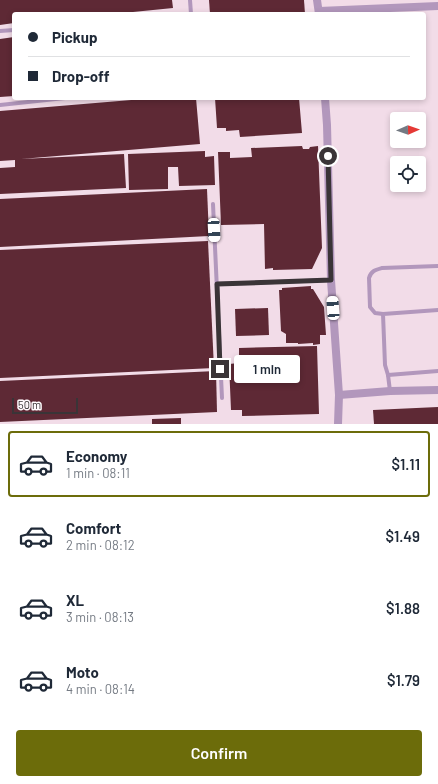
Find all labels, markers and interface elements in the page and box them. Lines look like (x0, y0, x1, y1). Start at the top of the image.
text: Pickup (52, 28, 98, 46)
text: Drop-off (52, 67, 110, 85)
north arrow (390, 112, 426, 148)
map controls (390, 112, 426, 192)
route start (319, 147, 337, 165)
button: locate (390, 156, 426, 192)
car (207, 218, 221, 242)
car (326, 296, 340, 320)
callout: 1 min (234, 355, 300, 383)
route end (211, 360, 229, 378)
text: 1 min (253, 361, 281, 377)
scale bar (12, 396, 78, 415)
text: 50 m (18, 398, 41, 411)
icon: car (18, 446, 54, 482)
text: Economy (66, 447, 127, 465)
text: $1.11 (391, 455, 420, 473)
text: 1 min · 08:11 (66, 465, 130, 481)
icon: car (18, 518, 54, 554)
text: Comfort (66, 519, 121, 537)
text: $1.49 (385, 527, 420, 545)
text: 2 min · 08:12 (66, 537, 135, 553)
icon: car (18, 590, 54, 626)
text: XL (66, 591, 84, 609)
text: $1.88 (386, 599, 420, 617)
text: 3 min · 08:13 (66, 609, 134, 625)
icon: car (18, 662, 54, 698)
text: Moto (66, 663, 99, 681)
text: $1.79 (387, 671, 420, 689)
text: 4 min · 08:14 (66, 681, 135, 697)
button: Confirm (16, 730, 422, 776)

